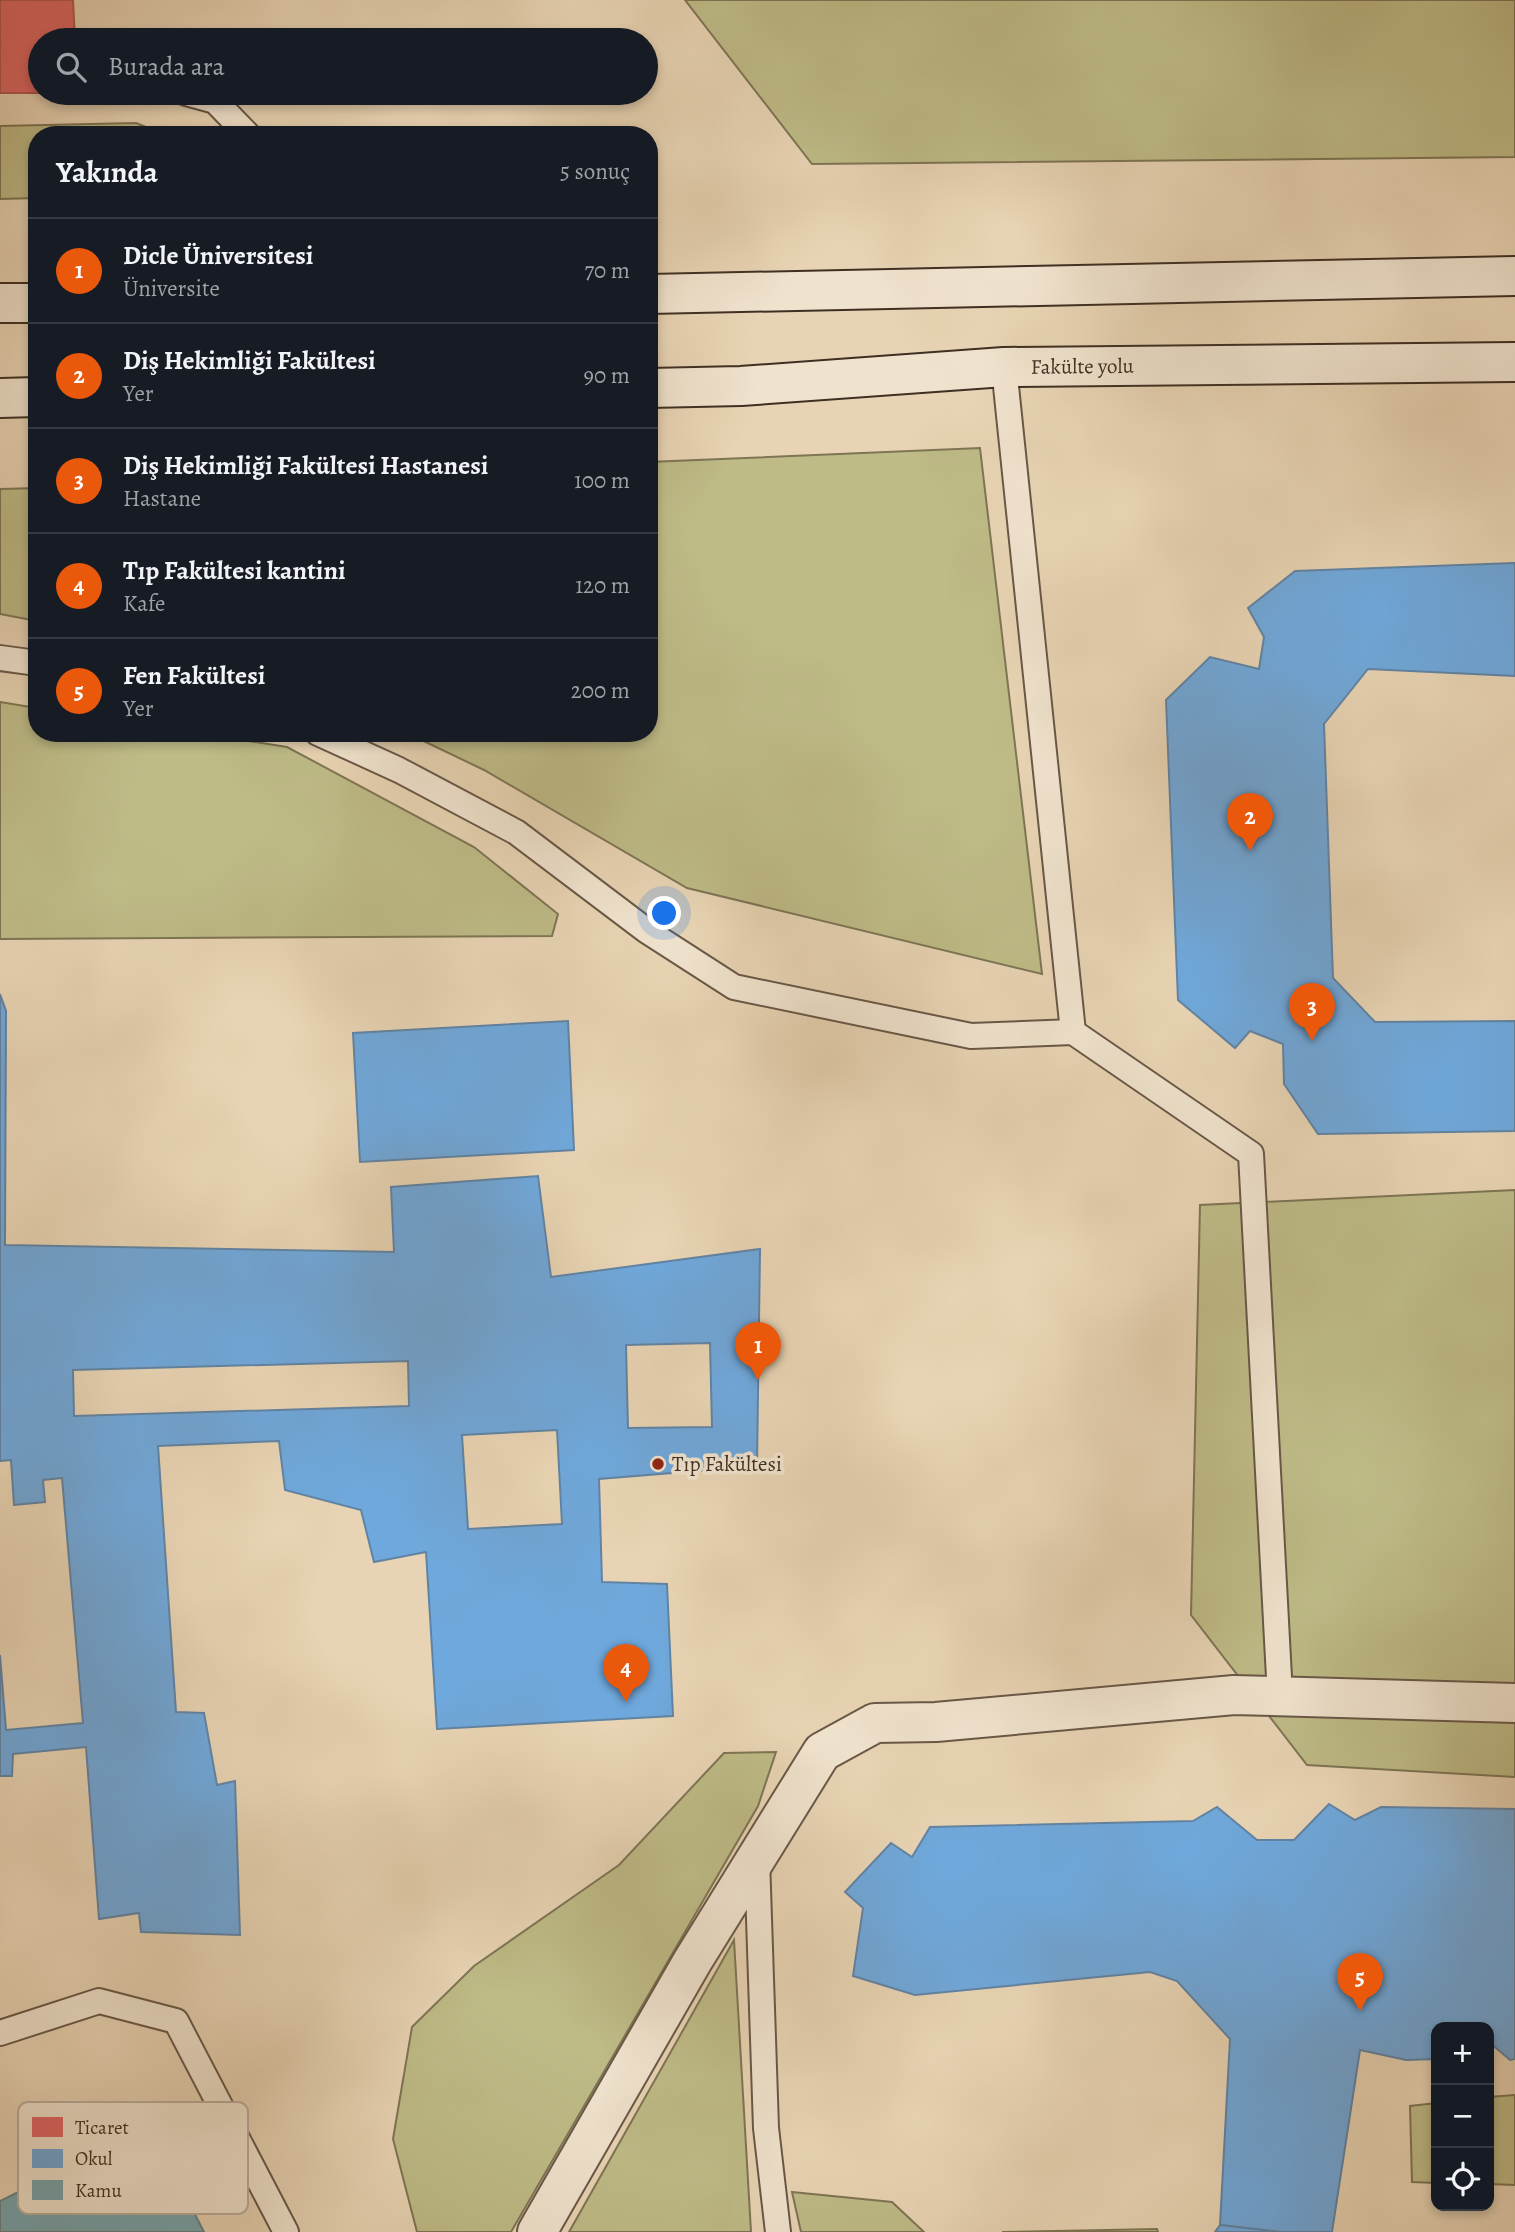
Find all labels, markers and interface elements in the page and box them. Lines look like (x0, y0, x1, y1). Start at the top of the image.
search box (28, 28, 658, 105)
icon: search (52, 48, 90, 86)
text: Burada ara (108, 49, 225, 84)
text: Yakında (56, 152, 158, 192)
text: 5 sonuç (560, 156, 630, 187)
text: Dicle Üniversitesi (123, 238, 313, 273)
text: 1 (75, 255, 83, 286)
text: 70 m (584, 255, 630, 286)
text: Üniversite (123, 273, 220, 304)
text: Diş Hekimliği Fakültesi (123, 343, 376, 378)
street label: Fakülte yolu (1031, 352, 1135, 381)
text: 2 (73, 360, 85, 391)
text: 90 m (584, 360, 630, 391)
text: Yer (123, 378, 154, 409)
text: Diş Hekimliği Fakültesi Hastanesi (123, 448, 488, 483)
text: 3 (74, 465, 84, 496)
text: 100 m (574, 465, 630, 496)
text: Hastane (123, 483, 201, 514)
text: Tıp Fakültesi kantini (123, 553, 346, 588)
text: 4 (74, 570, 84, 601)
text: 120 m (575, 570, 630, 601)
text: Kafe (123, 588, 165, 619)
text: Fen Fakültesi (123, 658, 265, 693)
text: 5 (74, 675, 84, 706)
text: 200 m (571, 675, 630, 706)
text: Yer (123, 693, 154, 724)
pin: 2 (1227, 793, 1273, 851)
your location (647, 896, 681, 930)
pin: 3 (1289, 983, 1335, 1041)
pin: 1 (735, 1322, 781, 1380)
place label: Tıp Fakültesi (672, 1450, 782, 1478)
marker: Tıp Fakültesi (650, 1456, 666, 1472)
pin: 4 (603, 1644, 649, 1702)
pin: 5 (1337, 1953, 1383, 2011)
map controls (1431, 2022, 1494, 2211)
button: + (1431, 2022, 1494, 2085)
button: − (1431, 2085, 1494, 2148)
legend (18, 2102, 248, 2214)
text: Ticaret (75, 2115, 129, 2141)
text: Okul (75, 2146, 113, 2172)
button: locate (1431, 2148, 1494, 2211)
text: Kamu (75, 2178, 122, 2204)

